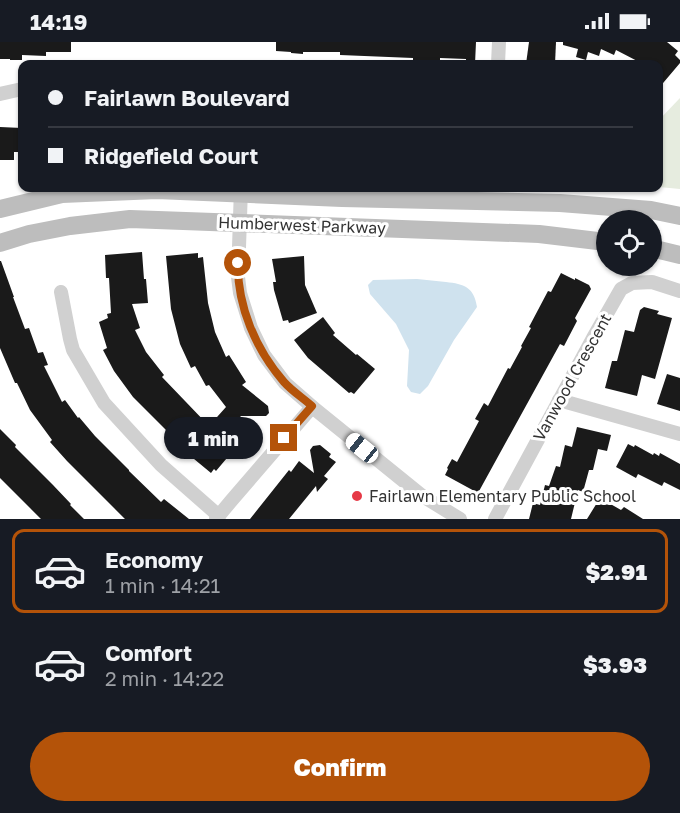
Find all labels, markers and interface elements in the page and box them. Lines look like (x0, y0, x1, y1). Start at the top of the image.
text: 14:19 (30, 8, 87, 35)
text: Fairlawn Boulevard (84, 84, 290, 111)
text: Ridgefield Court (84, 142, 258, 169)
map controls (596, 210, 662, 276)
button: locate (596, 210, 662, 276)
street label: Humberwest Parkway (218, 212, 386, 238)
route start (224, 249, 251, 276)
street label: Vanwood Crescent (529, 310, 615, 444)
callout: 1 min (164, 417, 263, 459)
route end (270, 424, 297, 451)
text: 1 min (188, 426, 239, 450)
car (342, 430, 382, 466)
place label: Fairlawn Elementary Public School (369, 486, 636, 506)
marker: Fairlawn Elementary Public School (350, 489, 364, 503)
icon: car (33, 544, 87, 598)
text: Economy (105, 546, 203, 573)
text: $2.91 (585, 558, 647, 585)
text: 1 min · 14:21 (105, 573, 220, 597)
icon: car (33, 637, 87, 691)
text: Comfort (105, 639, 192, 666)
text: $3.93 (583, 651, 647, 678)
text: 2 min · 14:22 (105, 666, 224, 690)
button: Confirm (30, 732, 650, 801)

